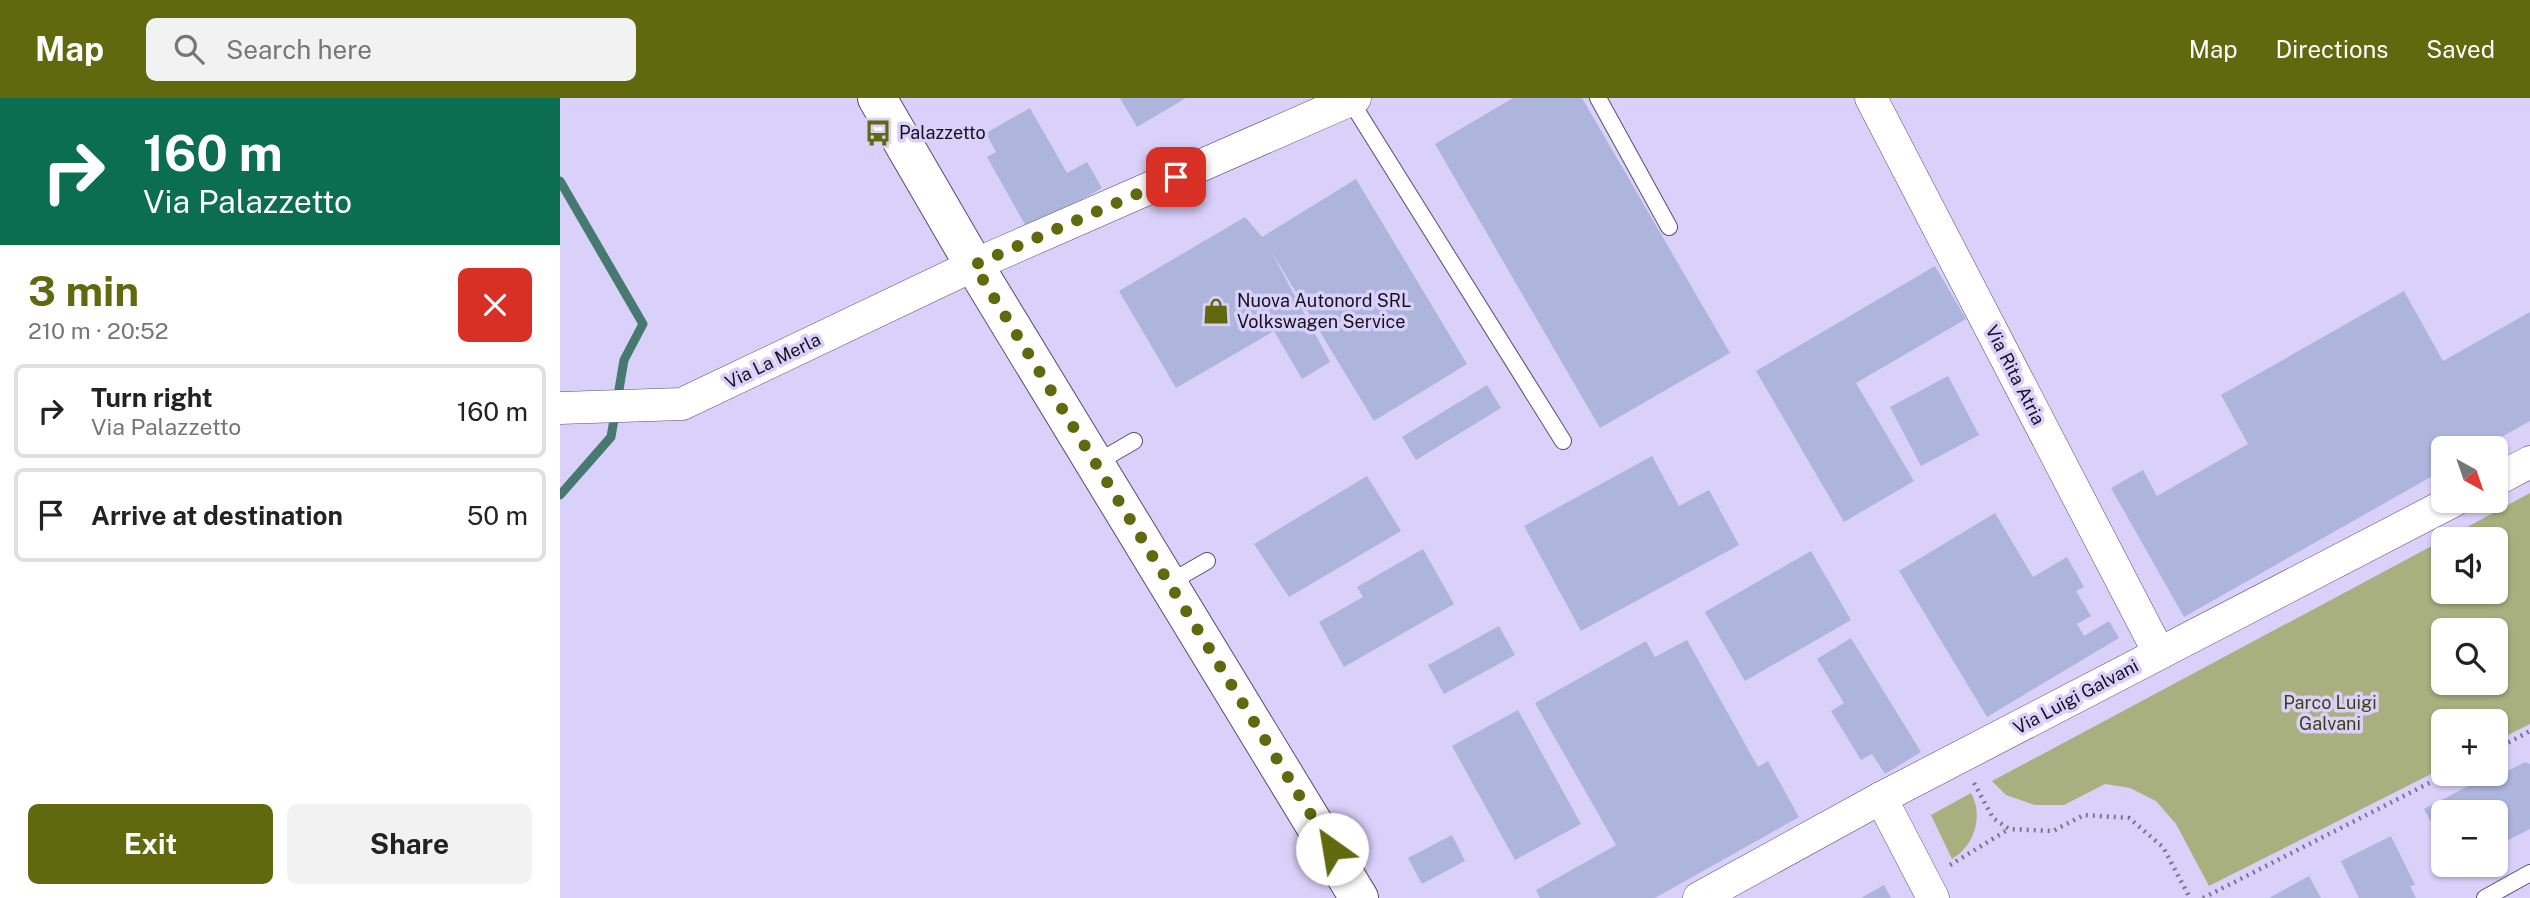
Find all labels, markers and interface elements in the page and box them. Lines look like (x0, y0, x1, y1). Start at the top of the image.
search box (146, 18, 636, 81)
text: Map (35, 30, 104, 68)
icon: search (170, 30, 208, 68)
text: Search here (226, 34, 372, 65)
text: Map (2189, 35, 2238, 63)
text: Directions (2276, 35, 2388, 63)
text: Saved (2426, 35, 2495, 63)
bus stop icon: Palazzetto (863, 118, 893, 148)
place label: Palazzetto (899, 122, 986, 143)
text: 160 m (143, 124, 283, 182)
icon: right (28, 126, 119, 217)
pin (1146, 147, 1206, 207)
icon: arrive (1157, 158, 1195, 196)
text: Via Palazzetto (143, 183, 352, 220)
text: 3 min (28, 266, 139, 315)
button: close (458, 268, 532, 342)
place label: Nuova Autonord SRL Volkswagen Service (1237, 290, 1411, 332)
shop icon: Nuova Autonord SRL Volkswagen Service (1201, 296, 1231, 326)
text: 210 m · 20:52 (28, 317, 168, 344)
street label: Via Rita Atria (1981, 321, 2050, 428)
street label: Via La Merla (722, 328, 824, 393)
text: Turn right (91, 382, 213, 413)
icon: right (32, 392, 70, 430)
text: 160 m (457, 396, 528, 427)
text: Via Palazzetto (91, 413, 241, 440)
north arrow (2431, 436, 2508, 513)
map controls (2431, 436, 2508, 877)
icon: arrive (32, 496, 70, 534)
text: Arrive at destination (91, 500, 343, 531)
text: 50 m (467, 500, 528, 531)
button: sound (2431, 527, 2508, 604)
button: search (2431, 618, 2508, 695)
street label: Via Luigi Galvani (2010, 655, 2142, 738)
park label: Parco Luigi Galvani (2283, 692, 2377, 734)
button: + (2431, 709, 2508, 786)
button: − (2431, 800, 2508, 877)
button: Exit (28, 804, 273, 884)
button: Share (287, 804, 532, 884)
position arrow (1295, 812, 1369, 886)

